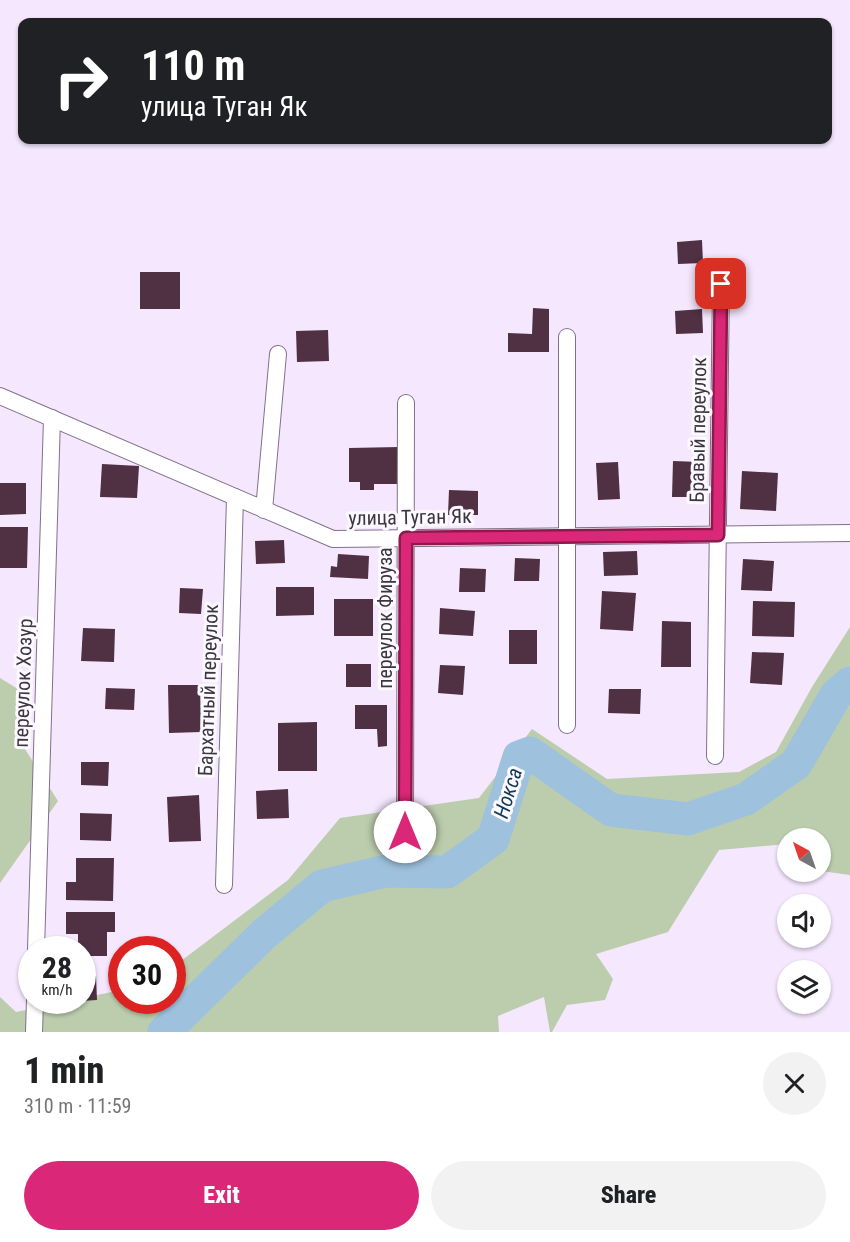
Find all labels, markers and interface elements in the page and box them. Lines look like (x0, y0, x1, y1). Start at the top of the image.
text: 110 m (141, 41, 246, 90)
icon: right (42, 42, 120, 120)
text: улица Туган Як (141, 91, 307, 123)
pin (695, 258, 746, 309)
icon: arrive (704, 267, 737, 300)
street label: Бравый переулок (685, 357, 711, 503)
street label: улица Туган Як (348, 504, 472, 530)
street label: переулок Фируза (373, 547, 397, 689)
street label: Бархатный переулок (193, 603, 223, 776)
street label: переулок Хозур (9, 618, 37, 748)
water label: Нокса (489, 765, 527, 821)
position arrow (373, 800, 437, 864)
north arrow (777, 828, 831, 882)
map controls (777, 828, 831, 1014)
button: sound (777, 894, 831, 948)
speed limit sign: 30 (108, 936, 186, 1014)
text: 28 (42, 950, 72, 985)
button: layers (777, 960, 831, 1014)
text: km/h (42, 981, 72, 999)
text: 1 min (24, 1050, 104, 1092)
button: close (763, 1052, 826, 1115)
text: 310 m · 11:59 (24, 1094, 131, 1118)
button: Exit (24, 1161, 419, 1230)
button: Share (431, 1161, 826, 1230)

